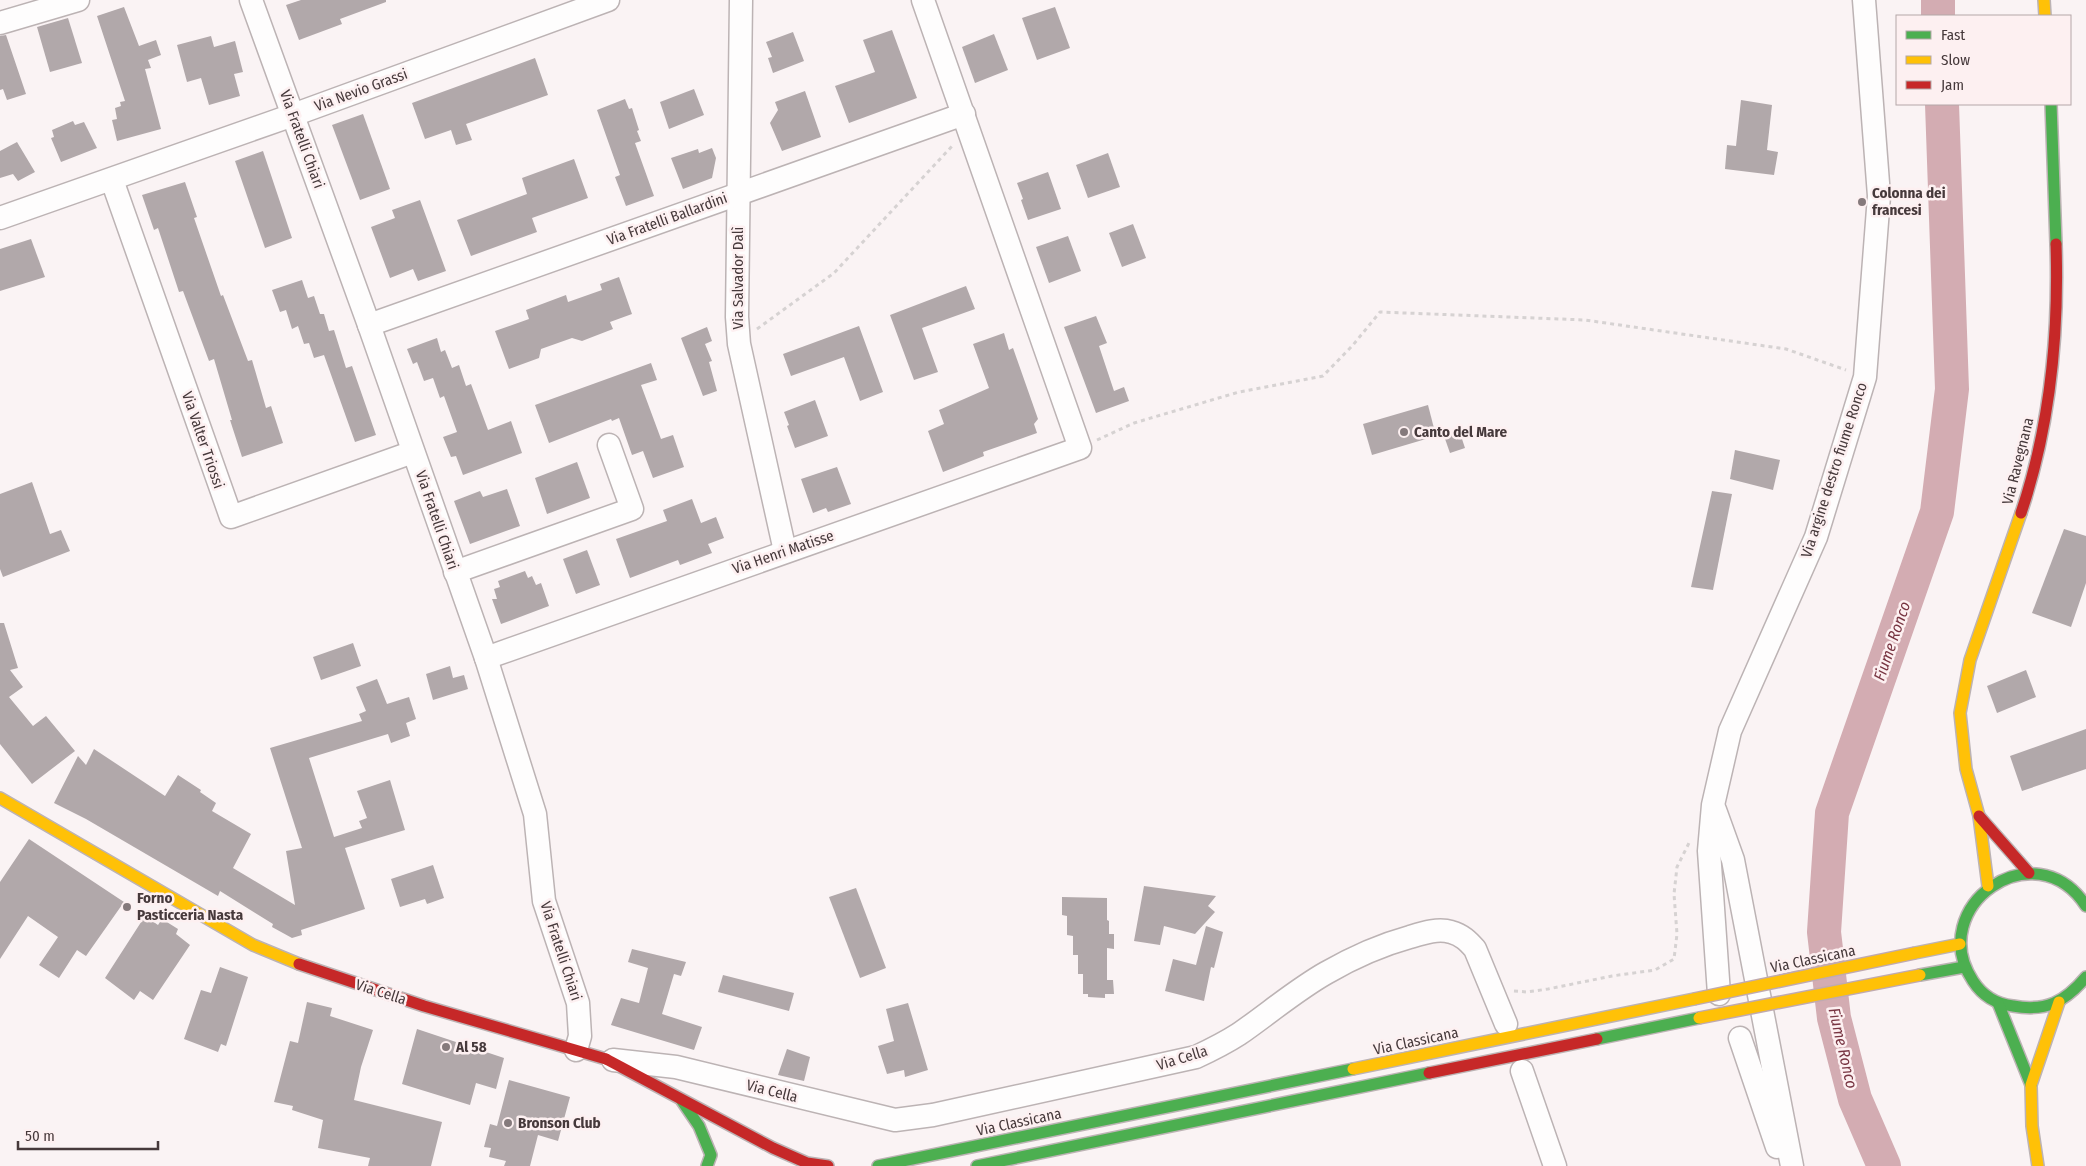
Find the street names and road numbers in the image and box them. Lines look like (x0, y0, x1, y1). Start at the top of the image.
street label: Via Nevio Grassi (312, 65, 410, 115)
street label: Via Fratelli Chiari (276, 87, 328, 191)
street label: Via Fratelli Ballardini (604, 189, 730, 249)
street label: Via Salvador Dalì (729, 226, 747, 329)
street label: Via argine destro fiume Ronco (1797, 380, 1871, 560)
street label: Via Valter Triossi (178, 389, 228, 491)
street label: Via Ravegnana (1998, 416, 2038, 506)
street label: Via Fratelli Chiari (412, 468, 462, 572)
street label: Via Henri Matisse (730, 526, 836, 578)
street label: Via Fratelli Chiari (536, 899, 586, 1003)
street label: Via Classicana (1769, 941, 1857, 977)
street label: Via Cella (353, 975, 409, 1009)
street label: Via Classicana (1372, 1023, 1460, 1059)
street label: Via Cella (1154, 1042, 1210, 1074)
street label: Via Cella (744, 1076, 800, 1106)
street label: Via Classicana (975, 1104, 1063, 1140)

